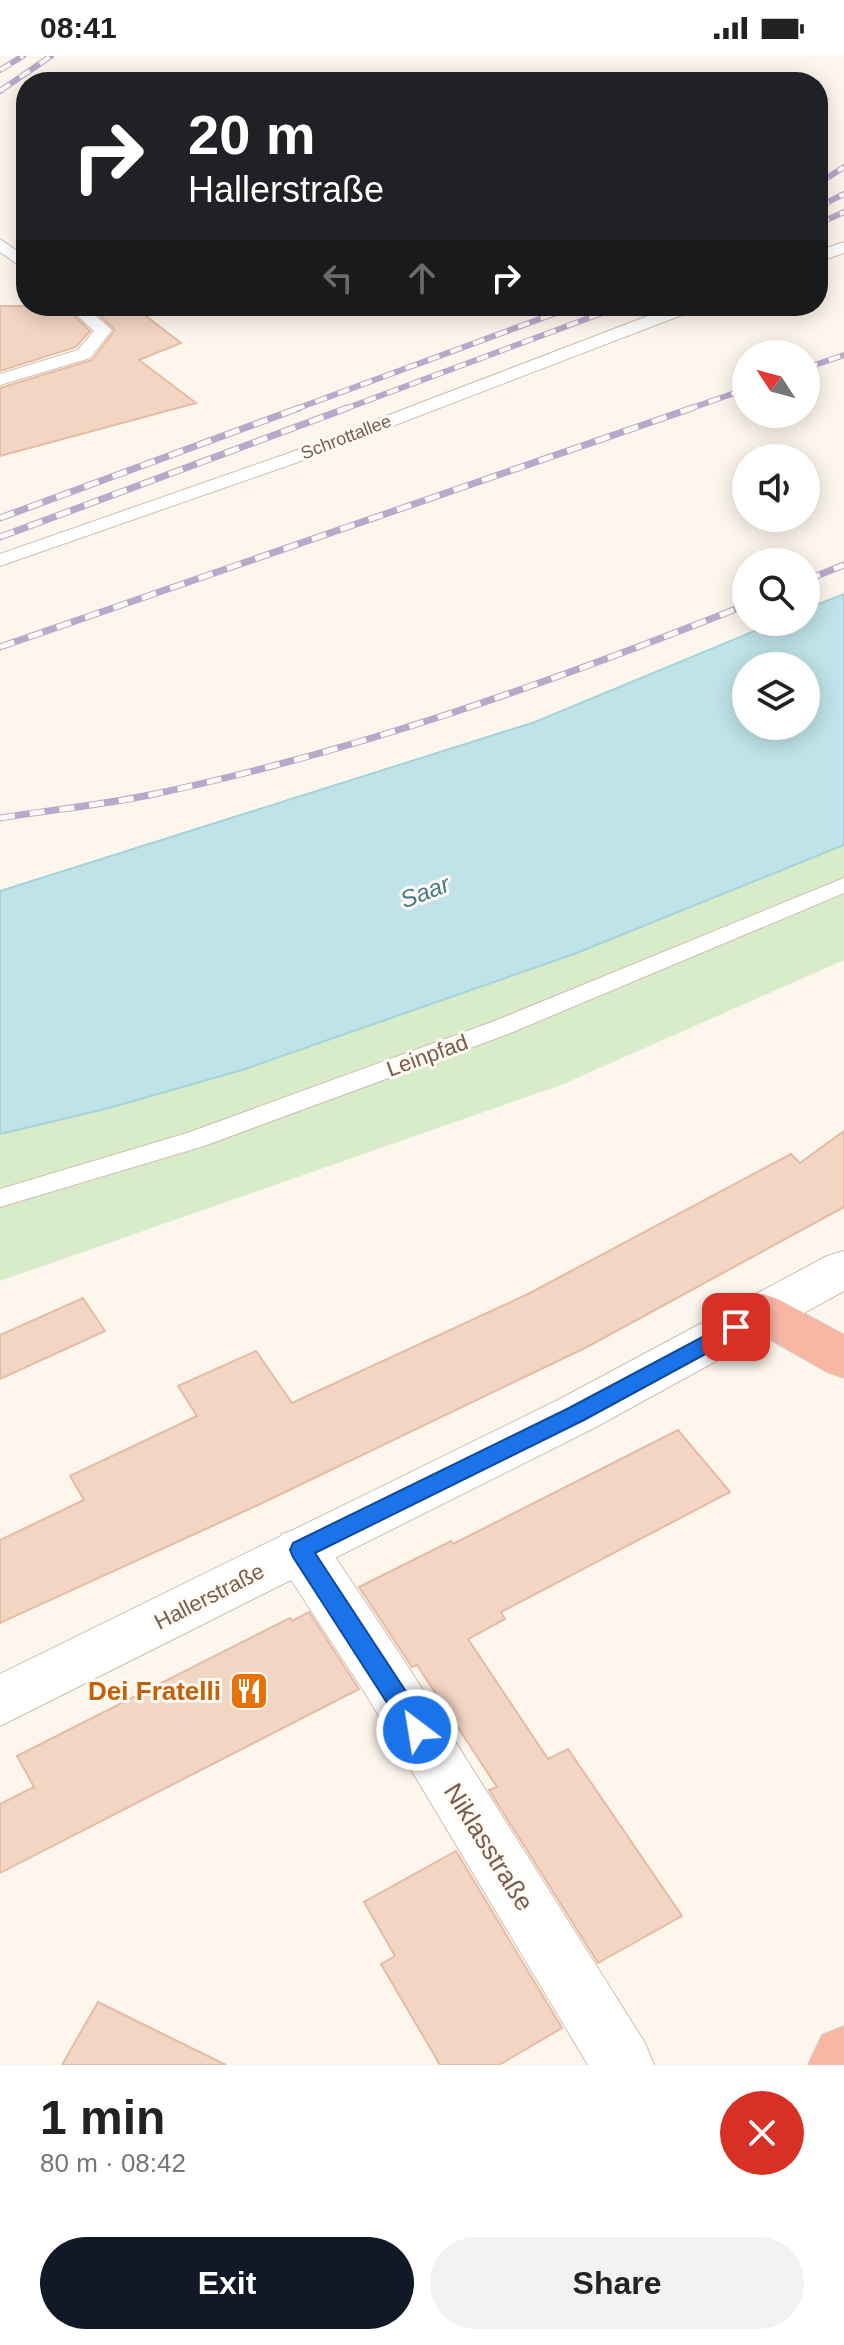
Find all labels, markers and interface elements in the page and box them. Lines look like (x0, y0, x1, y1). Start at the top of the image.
text: 08:41 (40, 11, 117, 44)
text: 20 m (188, 103, 316, 166)
icon: right (56, 104, 160, 208)
text: Hallerstraße (188, 169, 384, 210)
icon: left (316, 256, 360, 300)
icon: ahead (400, 256, 444, 300)
icon: right (484, 256, 528, 300)
north arrow (732, 340, 820, 428)
map controls (732, 340, 820, 740)
street label: Schrottallee (298, 411, 394, 463)
button: sound (732, 444, 820, 532)
button: search (732, 548, 820, 636)
button: layers (732, 652, 820, 740)
water label: Saar (396, 869, 454, 913)
street label: Leinpfad (383, 1029, 471, 1082)
pin (702, 1293, 770, 1361)
icon: arrive (714, 1305, 758, 1349)
street label: Hallerstraße (150, 1558, 268, 1635)
restaurant icon: Dei Fratelli (228, 1670, 270, 1712)
place label: Dei Fratelli (88, 1676, 221, 1706)
position arrow (375, 1688, 459, 1772)
street label: Niklasstraße (438, 1778, 540, 1916)
text: 1 min (40, 2091, 165, 2144)
button: close (720, 2091, 804, 2175)
text: 80 m · 08:42 (40, 2148, 186, 2178)
button: Exit (40, 2237, 414, 2329)
button: Share (430, 2237, 804, 2329)

